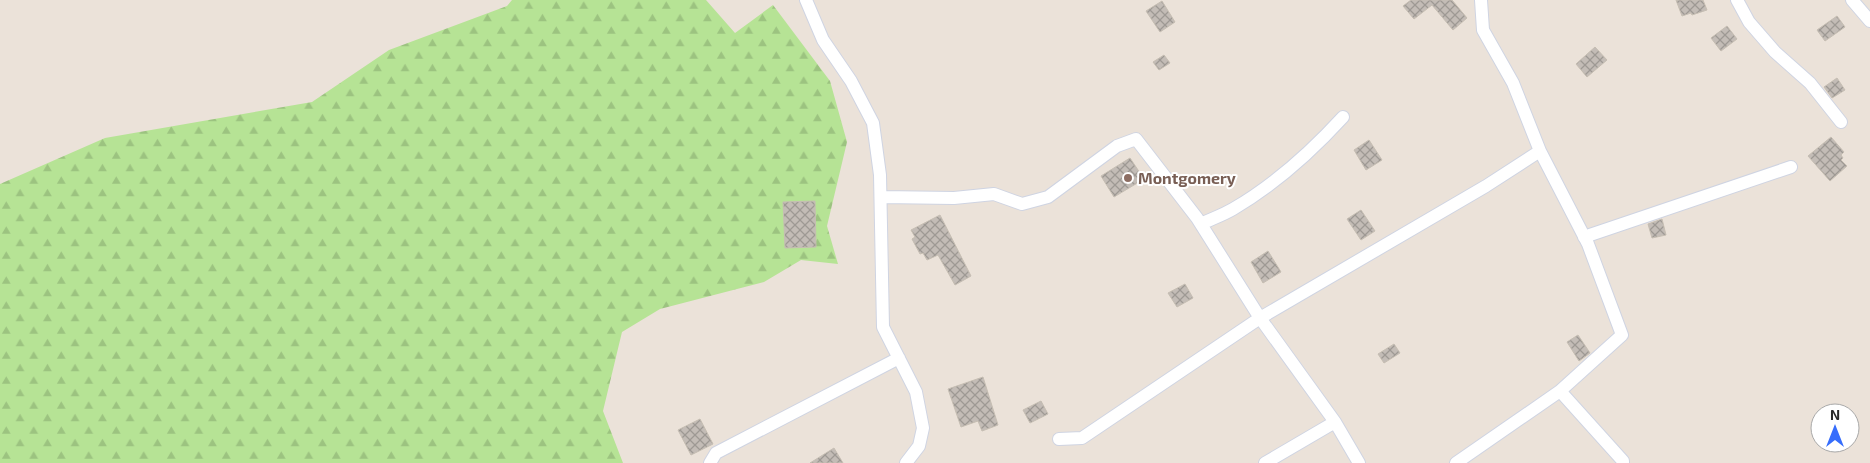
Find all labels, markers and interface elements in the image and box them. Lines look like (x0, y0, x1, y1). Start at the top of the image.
place label: Montgomery (1138, 168, 1236, 188)
marker: Montgomery (1122, 172, 1134, 184)
north arrow (1810, 403, 1860, 453)
text: N (1830, 406, 1840, 423)

